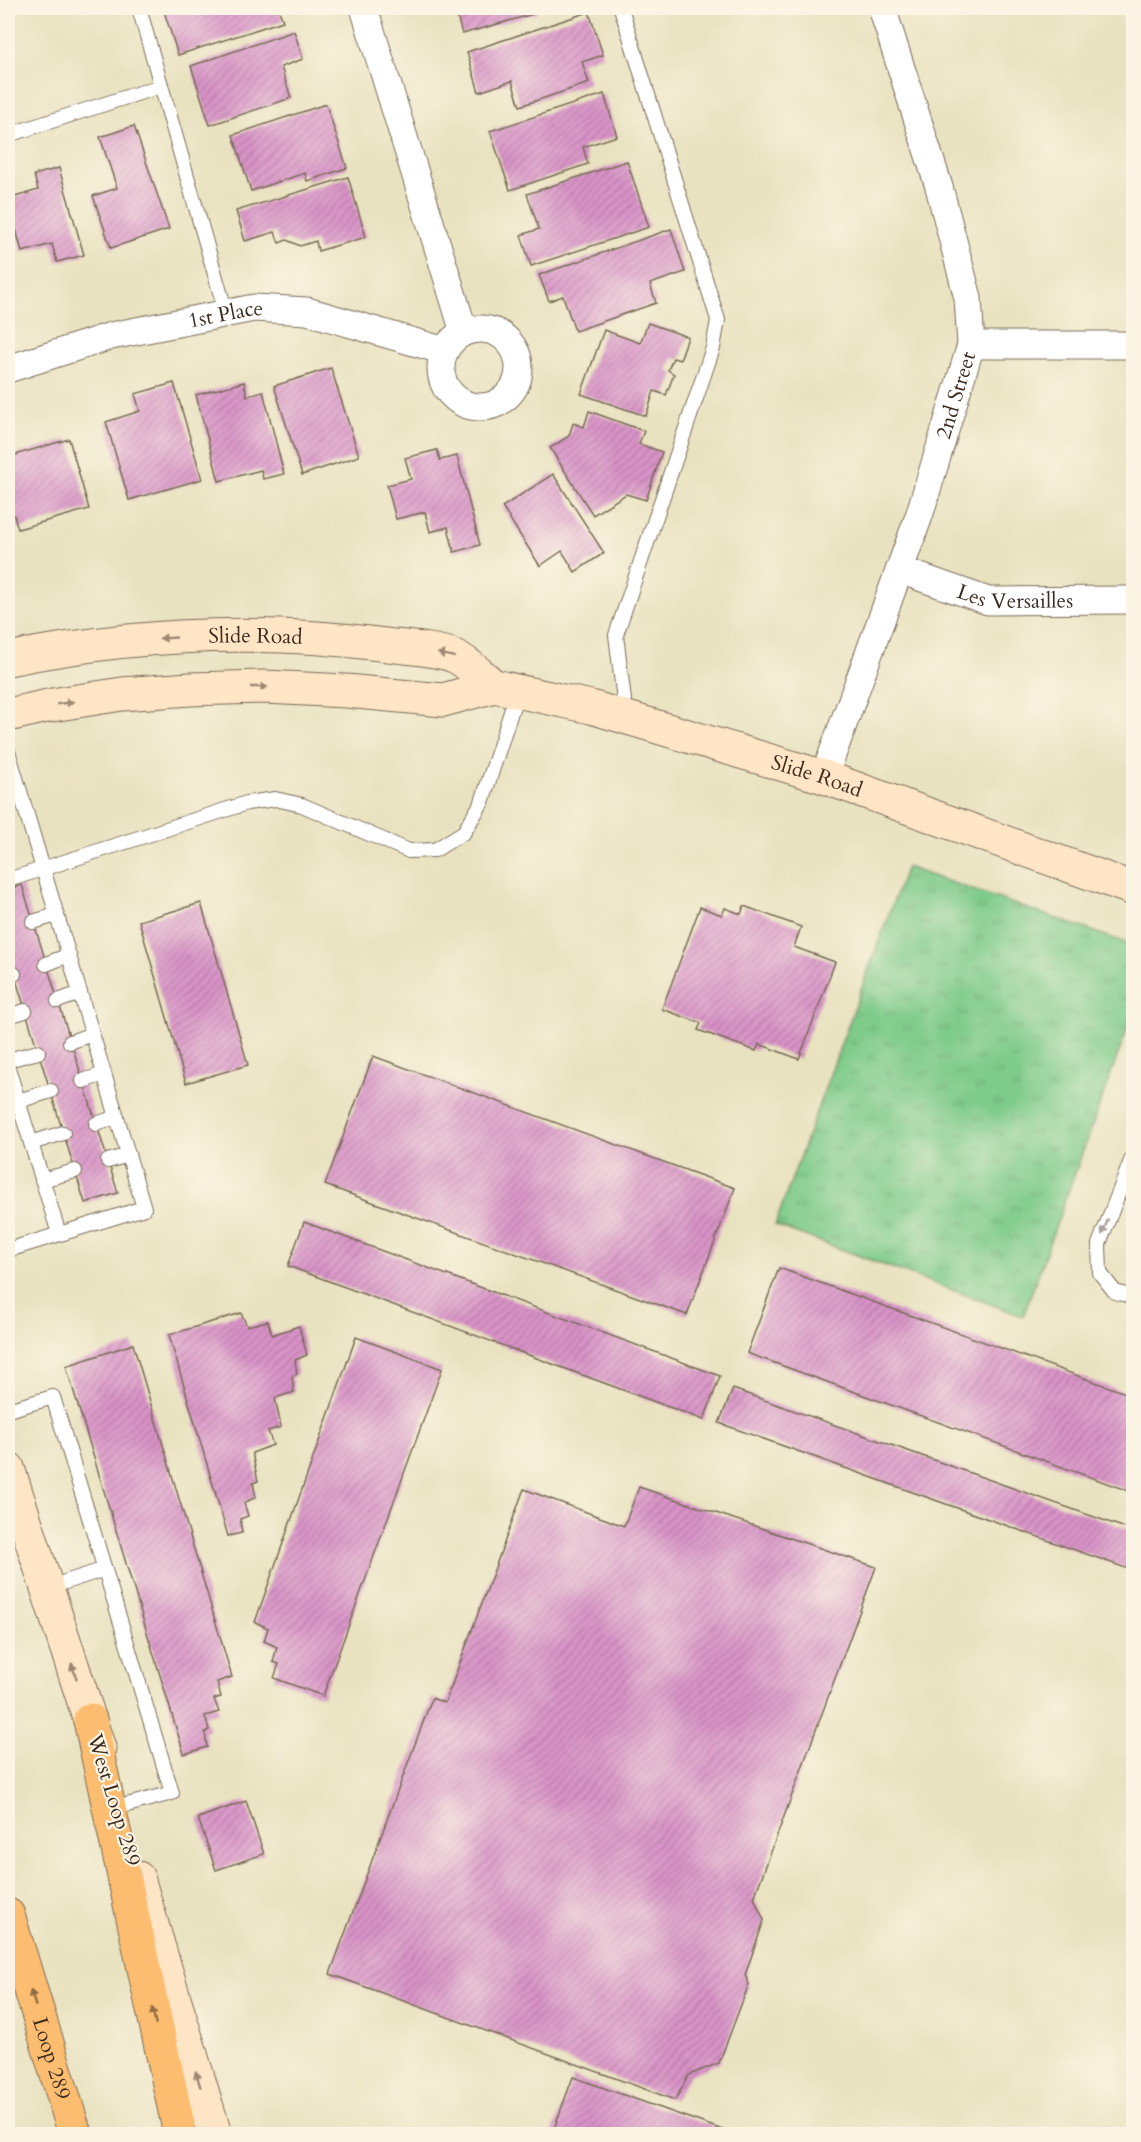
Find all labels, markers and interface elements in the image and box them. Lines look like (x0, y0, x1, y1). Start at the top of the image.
street label: 1st Place (186, 294, 264, 335)
street label: 2nd Street (929, 348, 983, 443)
street label: Les Versailles (953, 577, 1073, 616)
street label: Slide Road (208, 621, 303, 651)
one-way arrow (159, 634, 178, 643)
one-way arrow (437, 649, 455, 659)
one-way arrow (249, 682, 268, 692)
one-way arrow (55, 699, 74, 708)
street label: Slide Road (768, 747, 867, 804)
one-way arrow (1100, 1219, 1110, 1237)
one-way arrow (69, 1662, 78, 1680)
street label: West Loop 289 (80, 1730, 148, 1870)
one-way arrow (28, 1989, 37, 2007)
one-way arrow (149, 2006, 159, 2025)
street label: Loop 289 (26, 2014, 78, 2103)
one-way arrow (193, 2069, 202, 2087)

